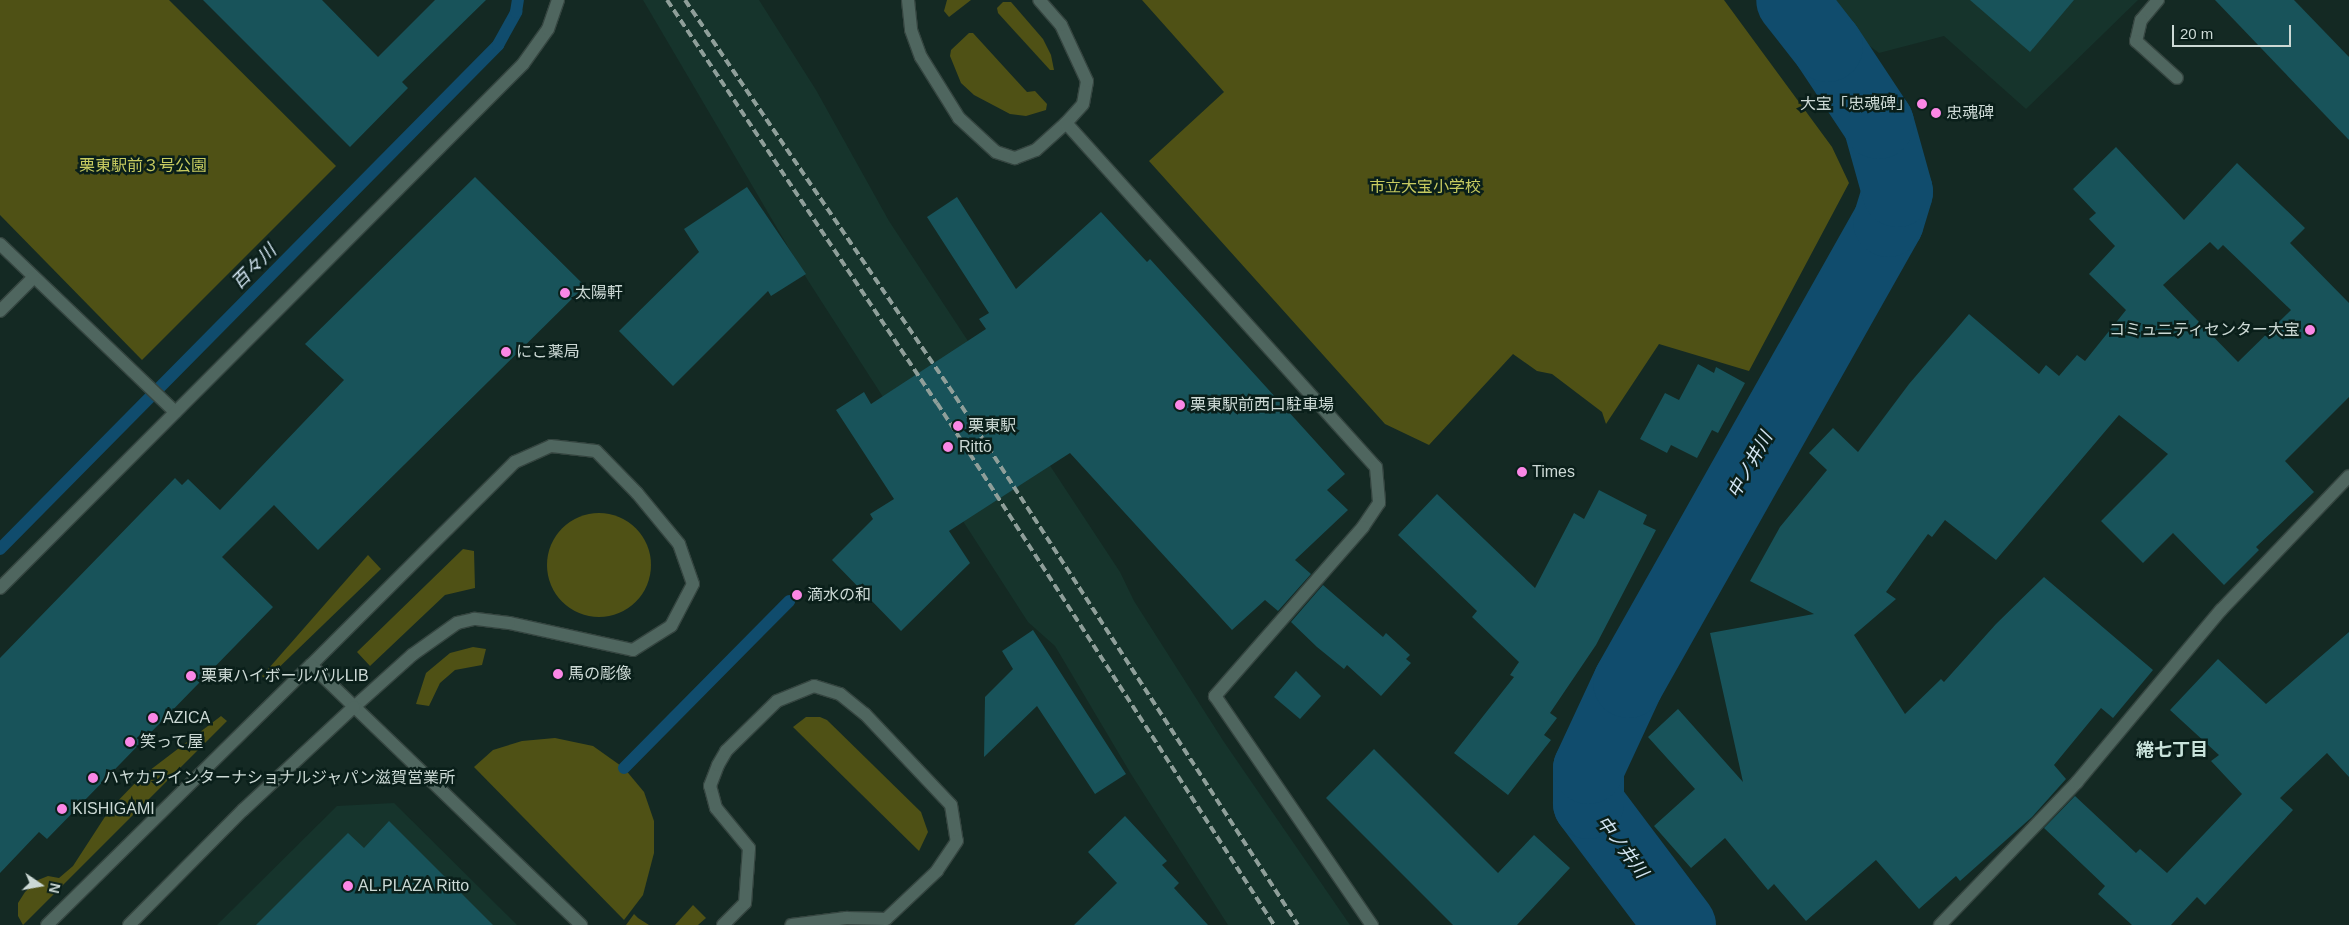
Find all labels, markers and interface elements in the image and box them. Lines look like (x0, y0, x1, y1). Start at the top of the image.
scale bar (2174, 15, 2293, 47)
text: 20 m (2180, 25, 2213, 42)
place label: 大宝「忠魂碑」 (1800, 94, 1912, 114)
marker: 大宝「忠魂碑」 (1916, 98, 1928, 110)
place label: 忠魂碑 (1946, 103, 1994, 123)
marker: 忠魂碑 (1930, 107, 1942, 119)
park label: 栗東駅前３号公園 (79, 156, 207, 176)
park label: 市立大宝小学校 (1369, 177, 1481, 197)
water label: 百々川 (227, 240, 281, 294)
place label: 太陽軒 (575, 283, 623, 303)
marker: 太陽軒 (559, 287, 571, 299)
place label: コミュニティセンター大宝 (2108, 320, 2300, 340)
marker: コミュニティセンター大宝 (2304, 324, 2316, 336)
place label: にこ薬局 (516, 342, 580, 362)
marker: にこ薬局 (500, 346, 512, 358)
place label: 栗東駅前西口駐車場 (1190, 395, 1334, 415)
marker: 栗東駅前西口駐車場 (1174, 399, 1186, 411)
place label: 栗東駅 (968, 416, 1016, 436)
marker: 栗東駅 (952, 420, 964, 432)
water label: 中ノ井川 (1723, 428, 1777, 502)
place label: Rittō (959, 437, 992, 457)
marker: Rittō (941, 440, 955, 454)
place label: Times (1532, 462, 1575, 482)
marker: Times (1516, 466, 1528, 478)
place label: 滴水の和 (807, 585, 871, 605)
marker: 滴水の和 (791, 589, 803, 601)
place label: 馬の彫像 (568, 664, 632, 684)
place label: 栗東ハイボールバルLIB (201, 666, 369, 686)
marker: 馬の彫像 (552, 668, 564, 680)
marker: 栗東ハイボールバルLIB (185, 670, 197, 682)
place label: AZICA (163, 708, 210, 728)
marker: AZICA (147, 712, 159, 724)
place label: 笑って屋 (140, 732, 204, 752)
marker: 笑って屋 (124, 736, 136, 748)
district label: 綣七丁目 (2136, 739, 2208, 761)
place label: ハヤカワインターナショナルジャパン滋賀営業所 (103, 768, 455, 788)
marker: ハヤカワインターナショナルジャパン滋賀営業所 (87, 772, 99, 784)
place label: KISHIGAMI (72, 799, 155, 819)
marker: KISHIGAMI (56, 803, 68, 815)
water label: 中ノ井川 (1592, 812, 1652, 882)
north arrow (15, 860, 65, 910)
place label: AL.PLAZA Ritto (358, 876, 470, 896)
marker: AL.PLAZA Ritto (342, 880, 354, 892)
text: N (46, 882, 64, 895)

